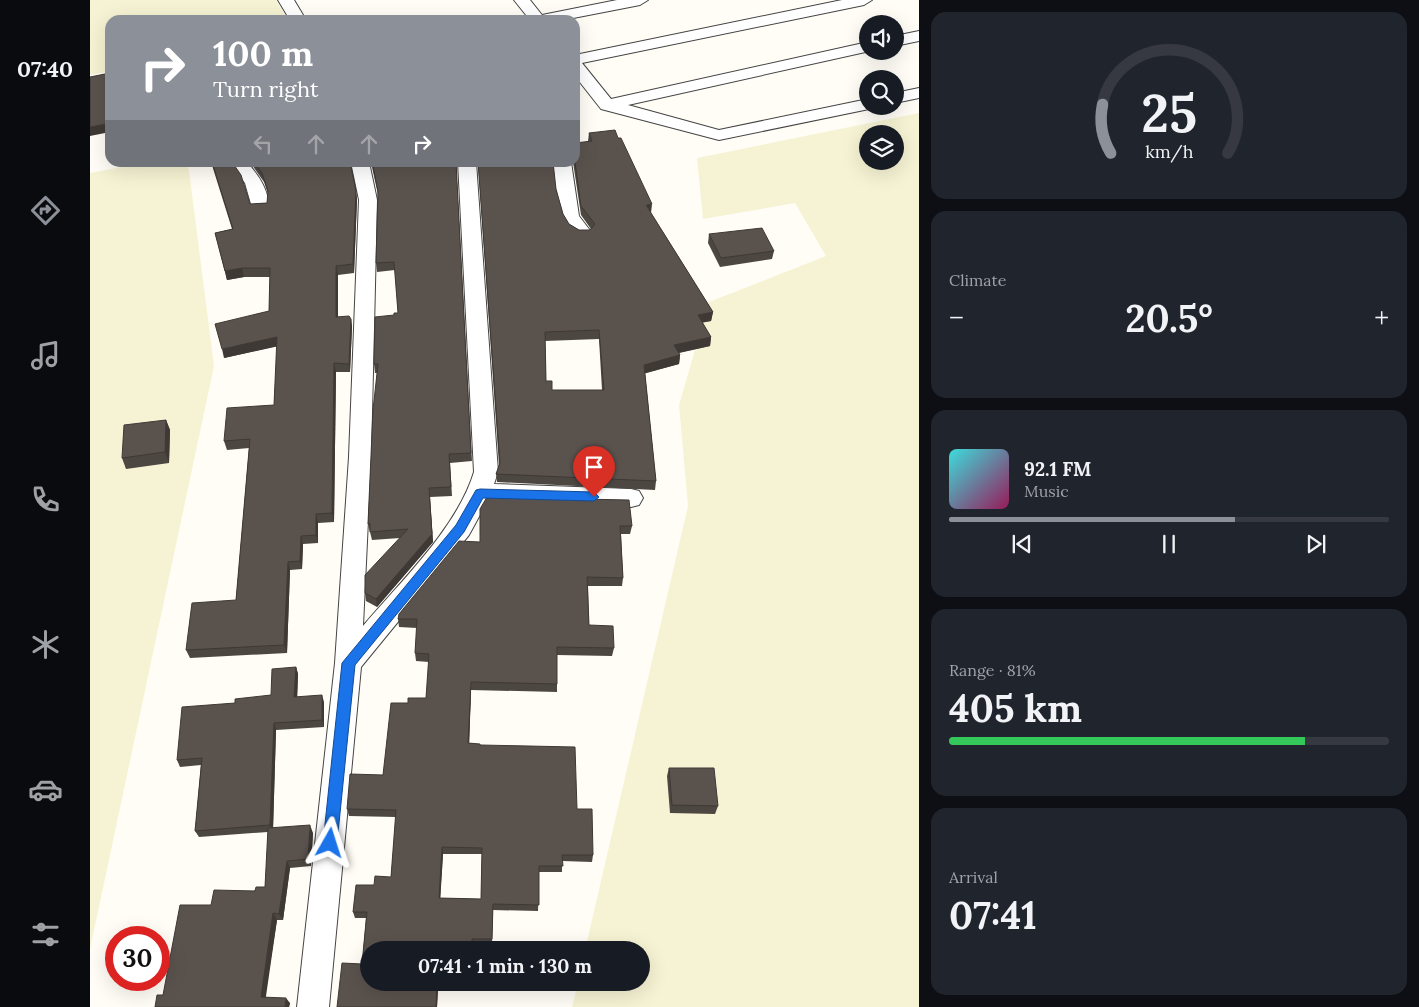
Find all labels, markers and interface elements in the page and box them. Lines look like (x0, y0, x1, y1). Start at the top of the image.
map controls (859, 15, 904, 170)
button: sound (859, 15, 904, 60)
text: 100 m (213, 31, 313, 76)
icon: right (130, 35, 195, 100)
text: 07:40 (17, 55, 73, 83)
button: search (859, 70, 904, 115)
text: Turn right (213, 75, 318, 103)
text: 25 (1141, 80, 1197, 146)
button: layers (859, 125, 904, 170)
icon: left (249, 130, 277, 158)
icon: ahead (302, 130, 330, 158)
icon: ahead (355, 130, 383, 158)
icon: right (408, 130, 436, 158)
text: km/h (1145, 140, 1193, 163)
icon: directions (28, 193, 63, 228)
text: Climate (949, 270, 1006, 290)
text: 20.5° (1125, 294, 1213, 342)
text: − (949, 300, 964, 336)
text: + (1374, 300, 1389, 336)
icon: music (28, 338, 63, 373)
pin (573, 446, 615, 497)
icon: arrive (580, 453, 608, 481)
text: 92.1 FM (1024, 457, 1092, 481)
text: Music (1024, 481, 1069, 501)
icon: phone (28, 482, 63, 517)
icon: previous (1008, 530, 1036, 558)
icon: pause (1155, 530, 1183, 558)
icon: next (1302, 530, 1330, 558)
icon: climate (28, 627, 63, 662)
text: Range · 81% (949, 660, 1036, 680)
text: 405 km (949, 684, 1082, 732)
icon: car (28, 772, 63, 807)
position arrow (303, 816, 355, 868)
text: Arrival (949, 867, 998, 887)
text: 07:41 (949, 891, 1037, 939)
icon: filters (28, 917, 63, 952)
speed limit sign: 30 (105, 926, 170, 991)
text: 07:41 · 1 min · 130 m (418, 954, 592, 978)

